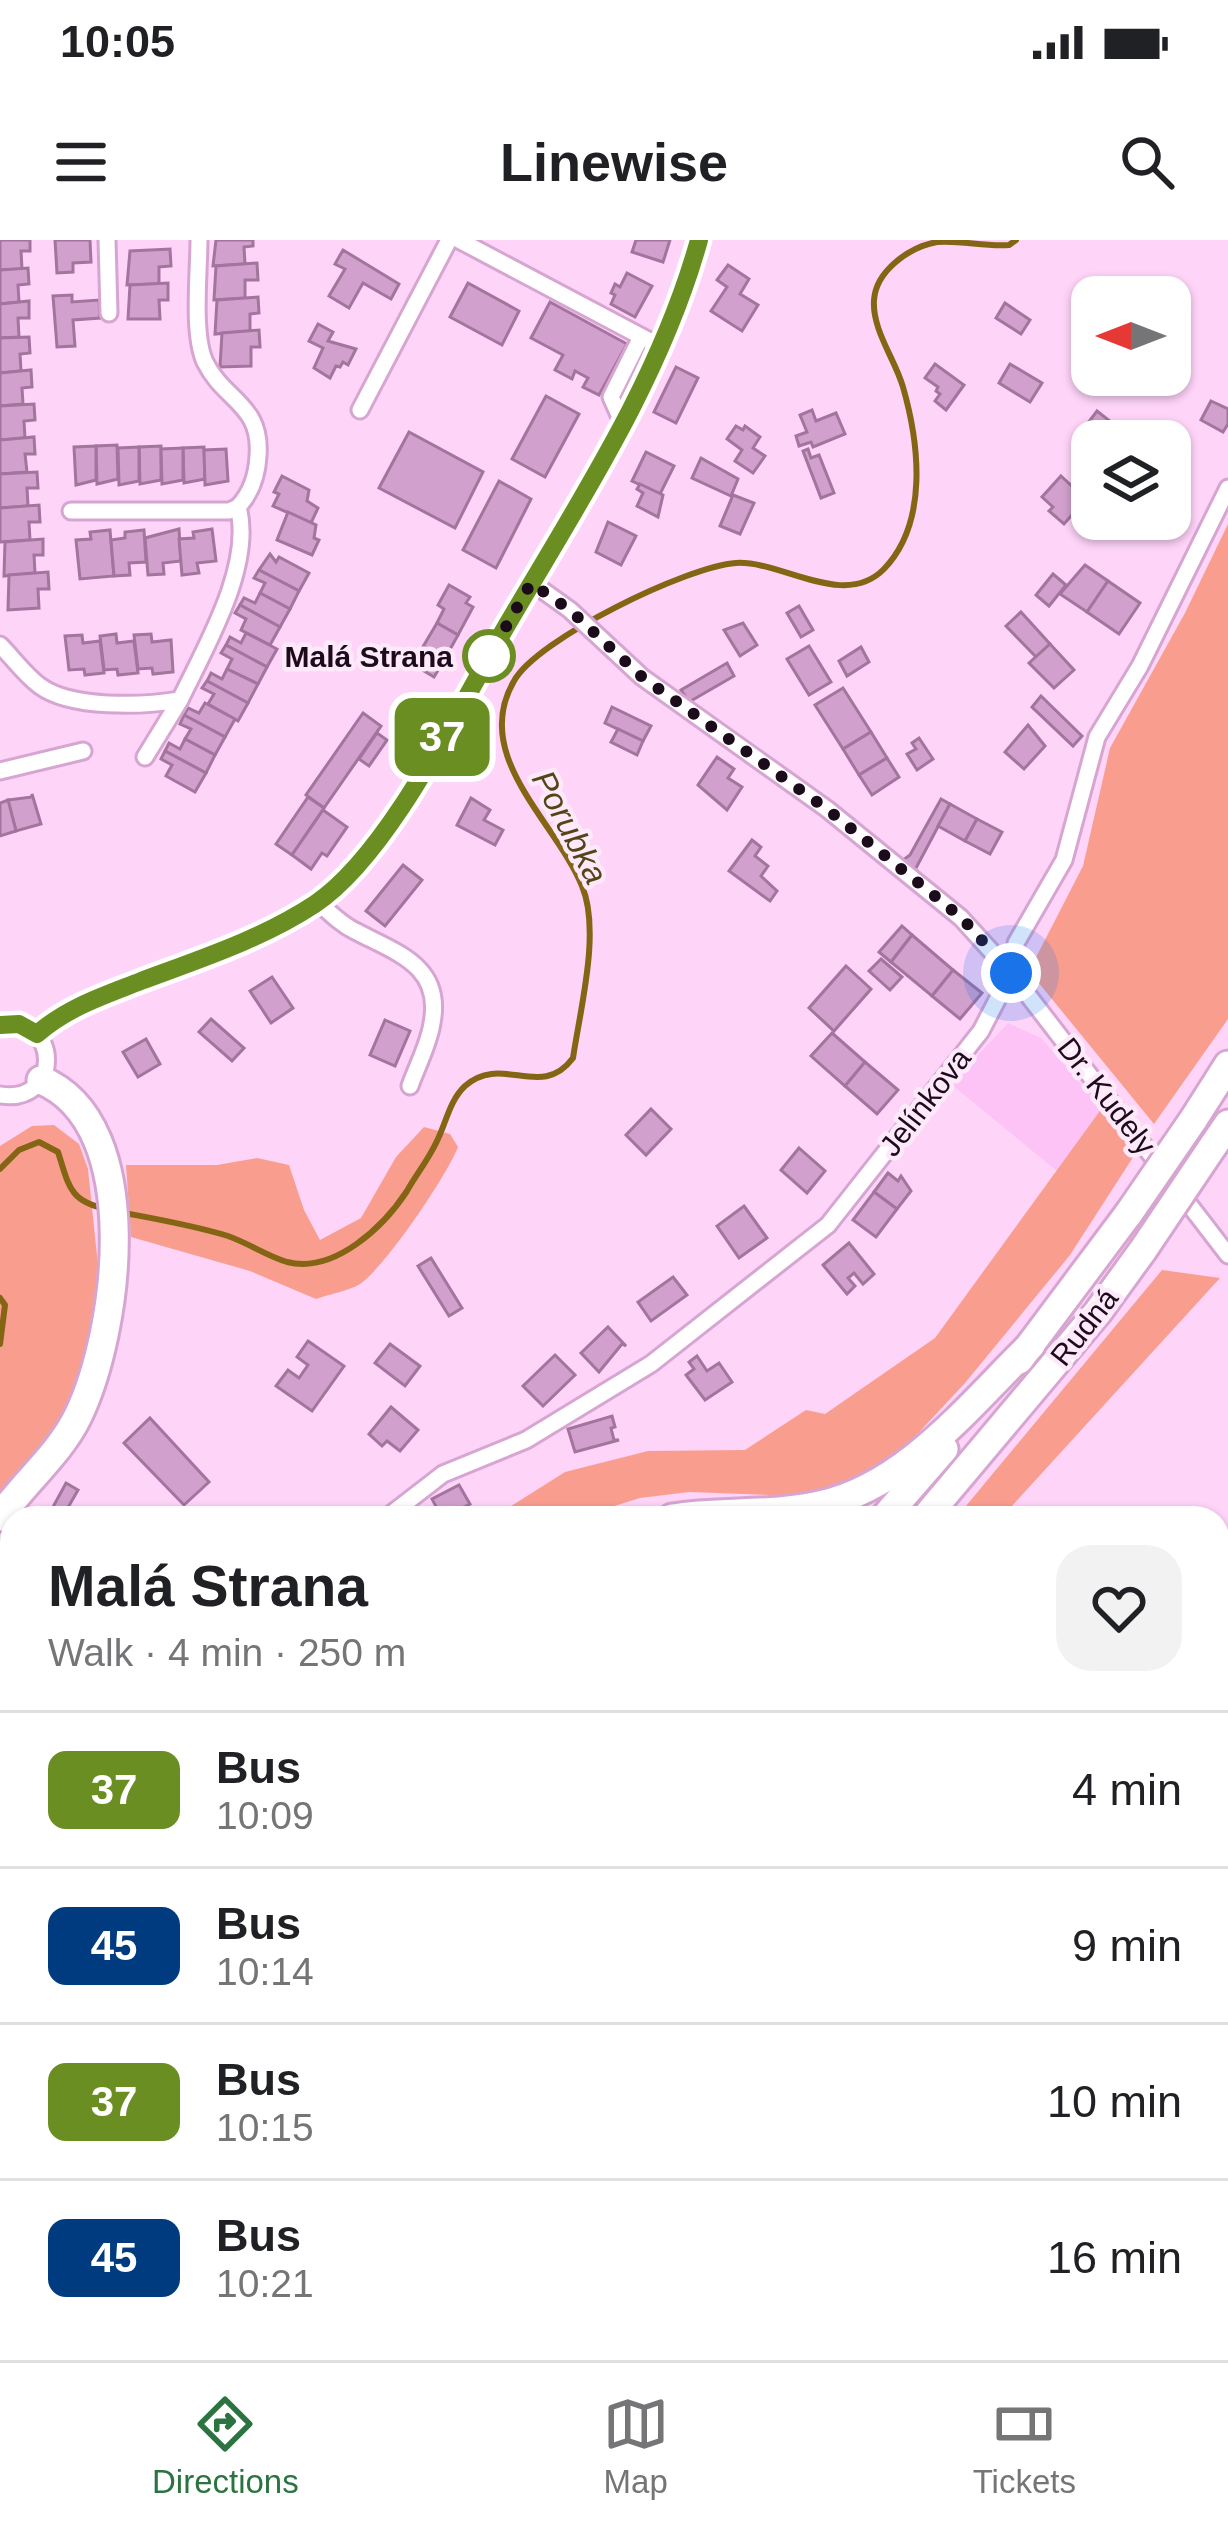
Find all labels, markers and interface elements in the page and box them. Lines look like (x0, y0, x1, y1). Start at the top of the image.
text: 10:05 (60, 16, 175, 67)
icon: menu (48, 129, 114, 195)
icon: search (1114, 129, 1180, 195)
text: Linewise (500, 132, 728, 192)
north arrow (1071, 276, 1191, 396)
map controls (1071, 276, 1191, 540)
button: layers (1071, 420, 1191, 540)
marker: Malá Strana (464, 631, 514, 681)
place label: Malá Strana (285, 640, 453, 673)
line badge: 37 (388, 698, 496, 776)
text: 37 (419, 713, 465, 760)
water label: Porubka (525, 764, 615, 890)
your location (981, 943, 1041, 1003)
street label: Dr. Kudely (1051, 1031, 1163, 1161)
street label: Jelínkova (873, 1042, 977, 1162)
street label: Rudná (1044, 1282, 1124, 1372)
button: heart (1056, 1545, 1182, 1671)
text: Malá Strana (48, 1554, 368, 1618)
text: Walk · 4 min · 250 m (48, 1631, 406, 1674)
text: Bus (216, 1742, 301, 1793)
text: 4 min (1072, 1764, 1182, 1815)
text: 37 (91, 1766, 137, 1813)
text: 10:09 (216, 1794, 314, 1837)
text: Bus (216, 1898, 301, 1949)
text: 9 min (1072, 1920, 1182, 1971)
text: 45 (91, 1922, 137, 1969)
text: 10:14 (216, 1950, 314, 1993)
text: Bus (216, 2054, 301, 2105)
text: 10 min (1047, 2076, 1182, 2127)
text: 37 (91, 2078, 137, 2125)
text: 10:15 (216, 2106, 314, 2149)
text: Bus (216, 2210, 301, 2261)
text: 16 min (1047, 2232, 1182, 2283)
text: 45 (91, 2234, 137, 2281)
text: 10:21 (216, 2262, 314, 2305)
tab: Directions (152, 2391, 299, 2501)
tab: Map (603, 2391, 669, 2501)
tab: Tickets (973, 2391, 1076, 2501)

